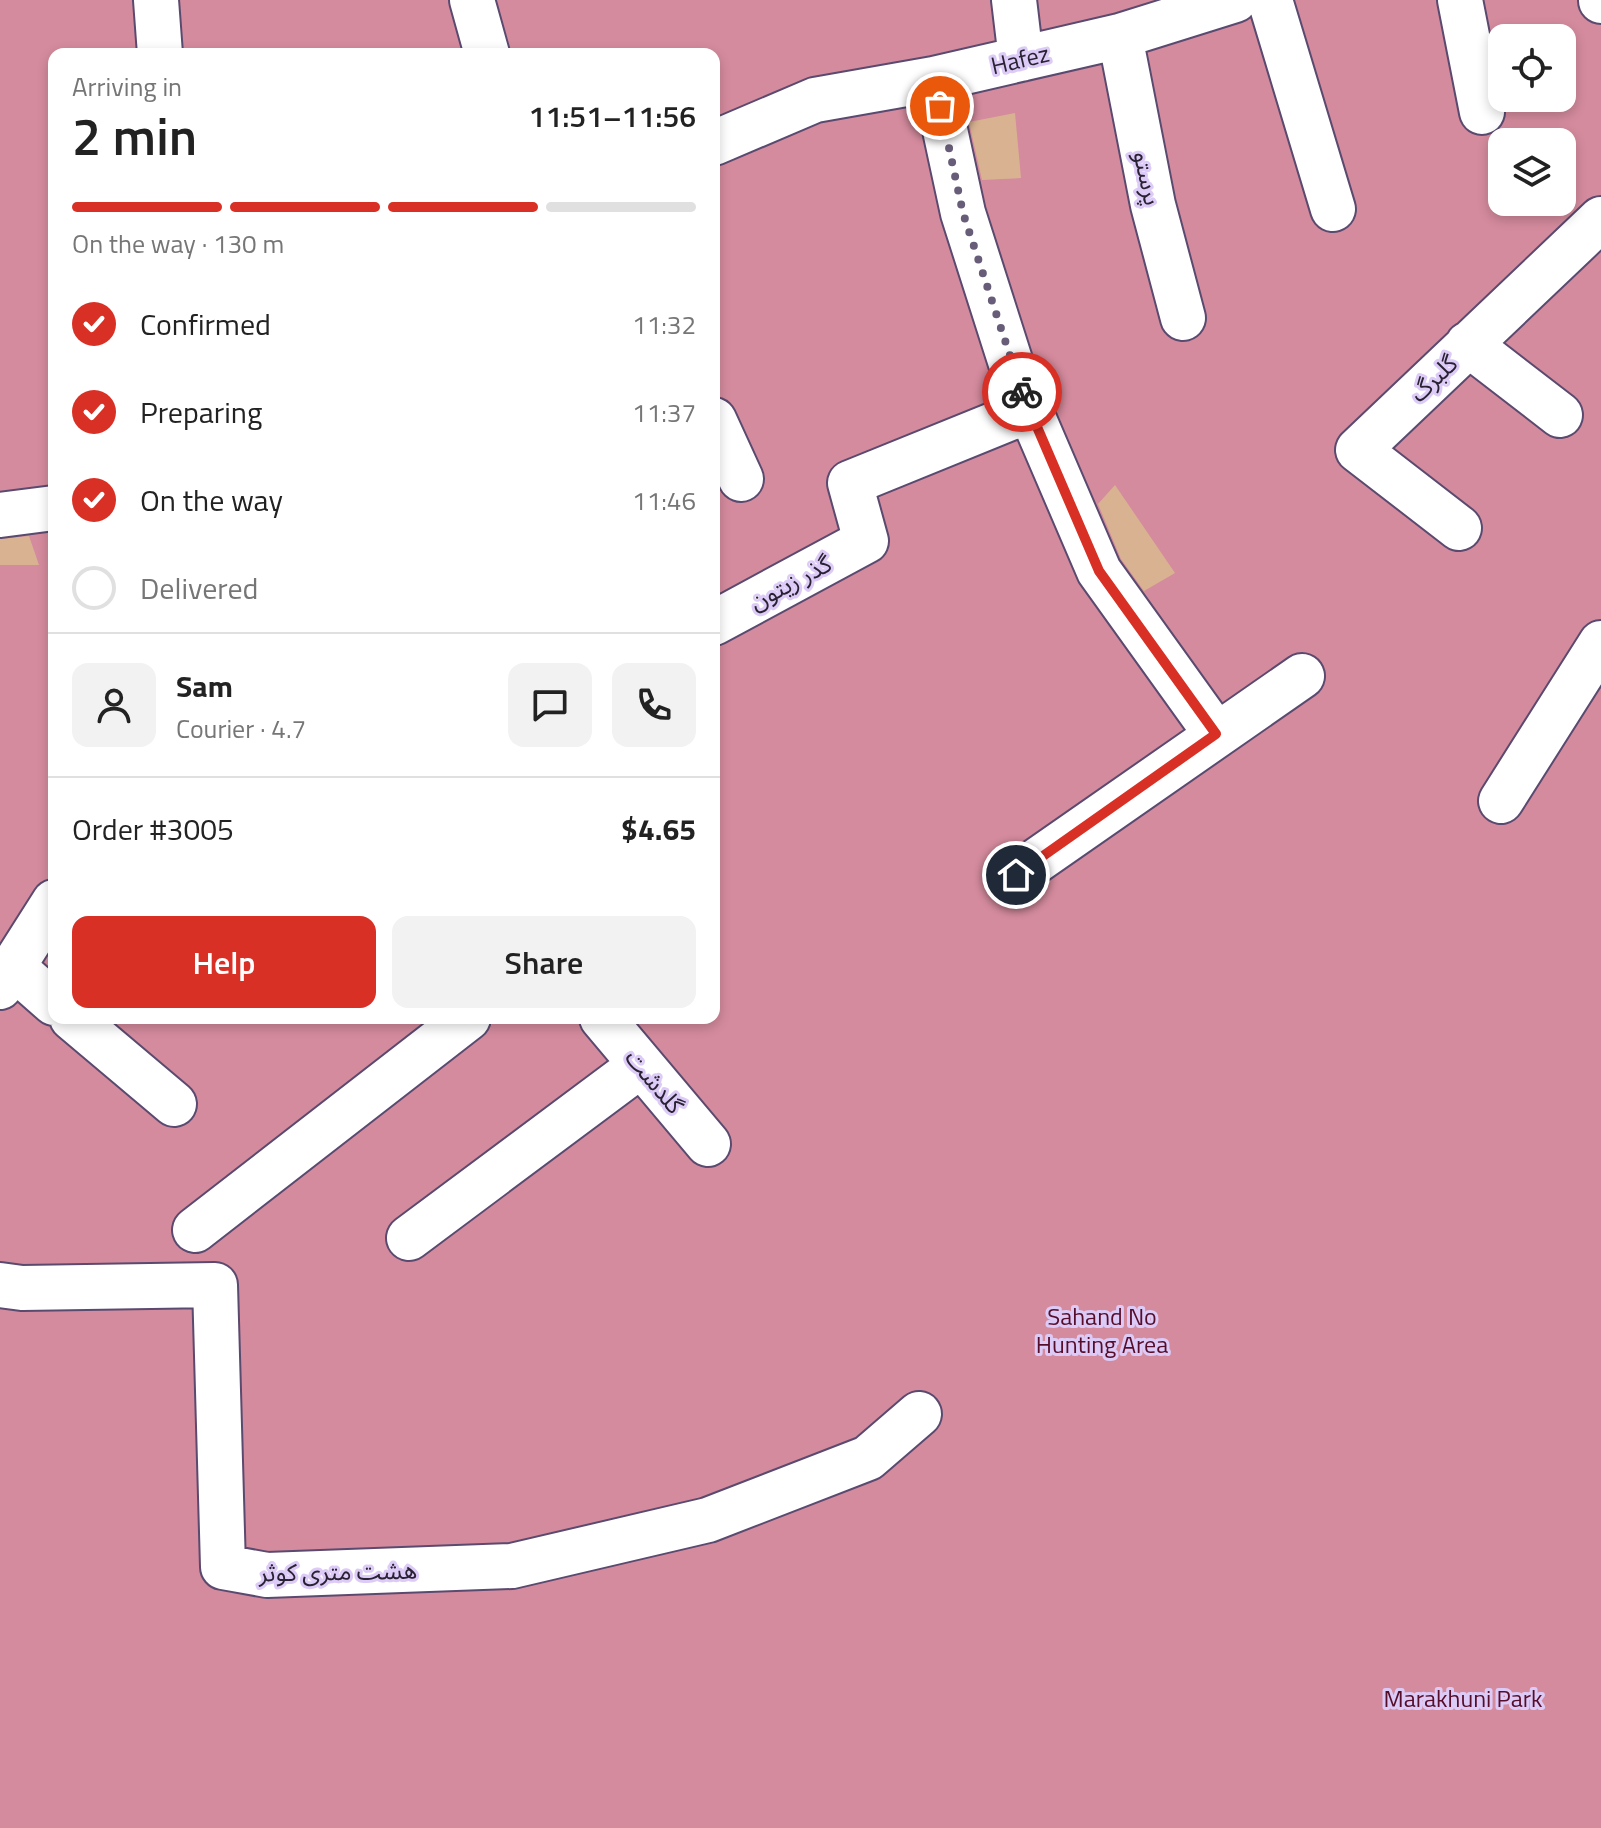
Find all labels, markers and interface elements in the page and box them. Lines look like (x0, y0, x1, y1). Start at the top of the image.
map controls (1488, 24, 1576, 216)
button: locate (1488, 24, 1576, 112)
street label: Hafez (987, 35, 1053, 83)
text: Arriving in (72, 67, 182, 106)
pin (906, 72, 974, 140)
icon: bag (918, 84, 962, 128)
text: 11:51–11:56 (529, 93, 696, 139)
text: 2 min (72, 96, 197, 175)
button: layers (1488, 128, 1576, 216)
street label: پرستو (1125, 147, 1171, 209)
text: On the way · 130 m (72, 224, 284, 263)
text: Confirmed (140, 301, 271, 347)
icon: check (72, 302, 116, 346)
text: 11:32 (632, 305, 696, 344)
street label: گلبرگ (1401, 345, 1466, 410)
courier (982, 352, 1062, 432)
icon: bike (1000, 370, 1044, 414)
text: Preparing (140, 389, 262, 435)
icon: check (72, 390, 116, 434)
text: 11:37 (632, 393, 696, 432)
text: On the way (140, 477, 283, 523)
icon: check (72, 478, 116, 522)
text: 11:46 (632, 481, 696, 520)
street label: گذر زیتون (742, 545, 839, 619)
text: Delivered (140, 565, 258, 611)
button: person (72, 663, 156, 747)
text: Sam (176, 663, 233, 709)
button: chat (508, 663, 592, 747)
button: phone (612, 663, 696, 747)
text: Courier · 4.7 (176, 709, 306, 748)
text: Order #3005 (72, 806, 234, 852)
text: $4.65 (621, 806, 696, 852)
pin (982, 841, 1050, 909)
icon: home (994, 853, 1038, 897)
button: Help (72, 916, 376, 1008)
button: Share (392, 916, 696, 1008)
street label: گلدشت (617, 1041, 694, 1122)
park label: Sahand No Hunting Area (1036, 1298, 1168, 1362)
street label: هشت متری کوثر (258, 1552, 417, 1590)
park label: Marakhuni Park (1384, 1680, 1543, 1716)

